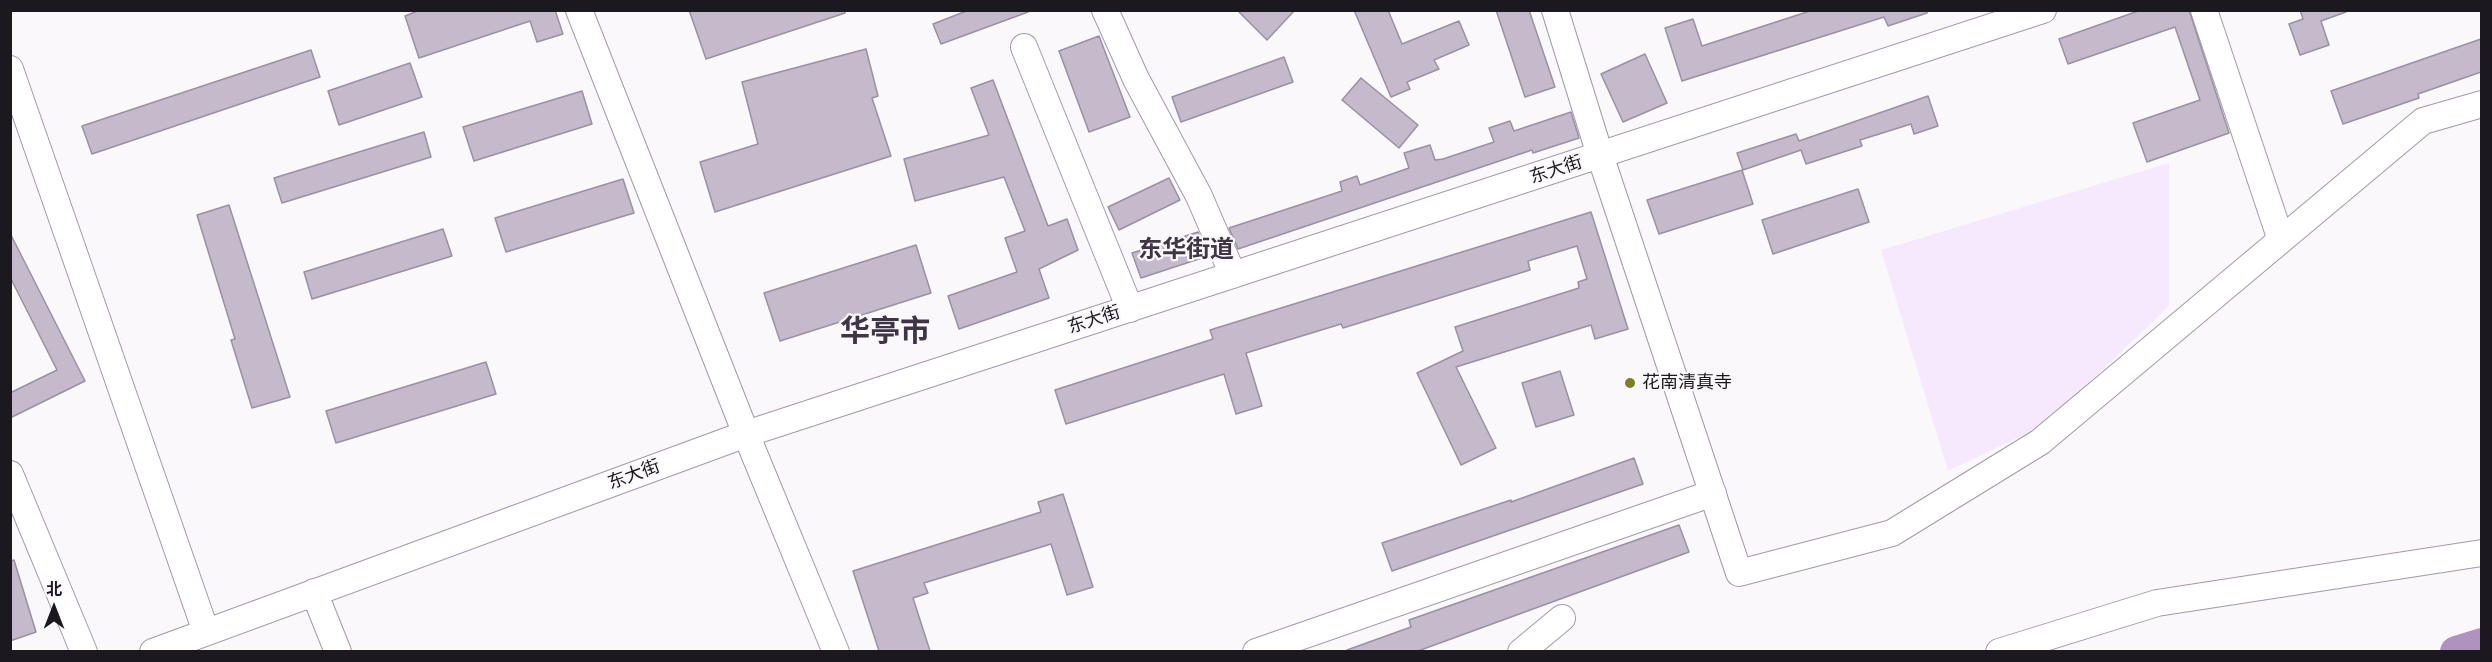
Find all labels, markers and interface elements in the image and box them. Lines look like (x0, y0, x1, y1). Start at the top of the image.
street label: 东大街 (1527, 151, 1585, 189)
district label: 东华街道 (1138, 236, 1234, 264)
street label: 东大街 (1065, 301, 1123, 339)
district label: 华亭市 (840, 314, 930, 350)
place label: 花南清真寺 (1642, 372, 1732, 394)
marker: 花南清真寺 (1623, 376, 1637, 390)
street label: 东大街 (605, 456, 663, 494)
north arrow (24, 578, 84, 638)
text: 北 (46, 580, 62, 599)

